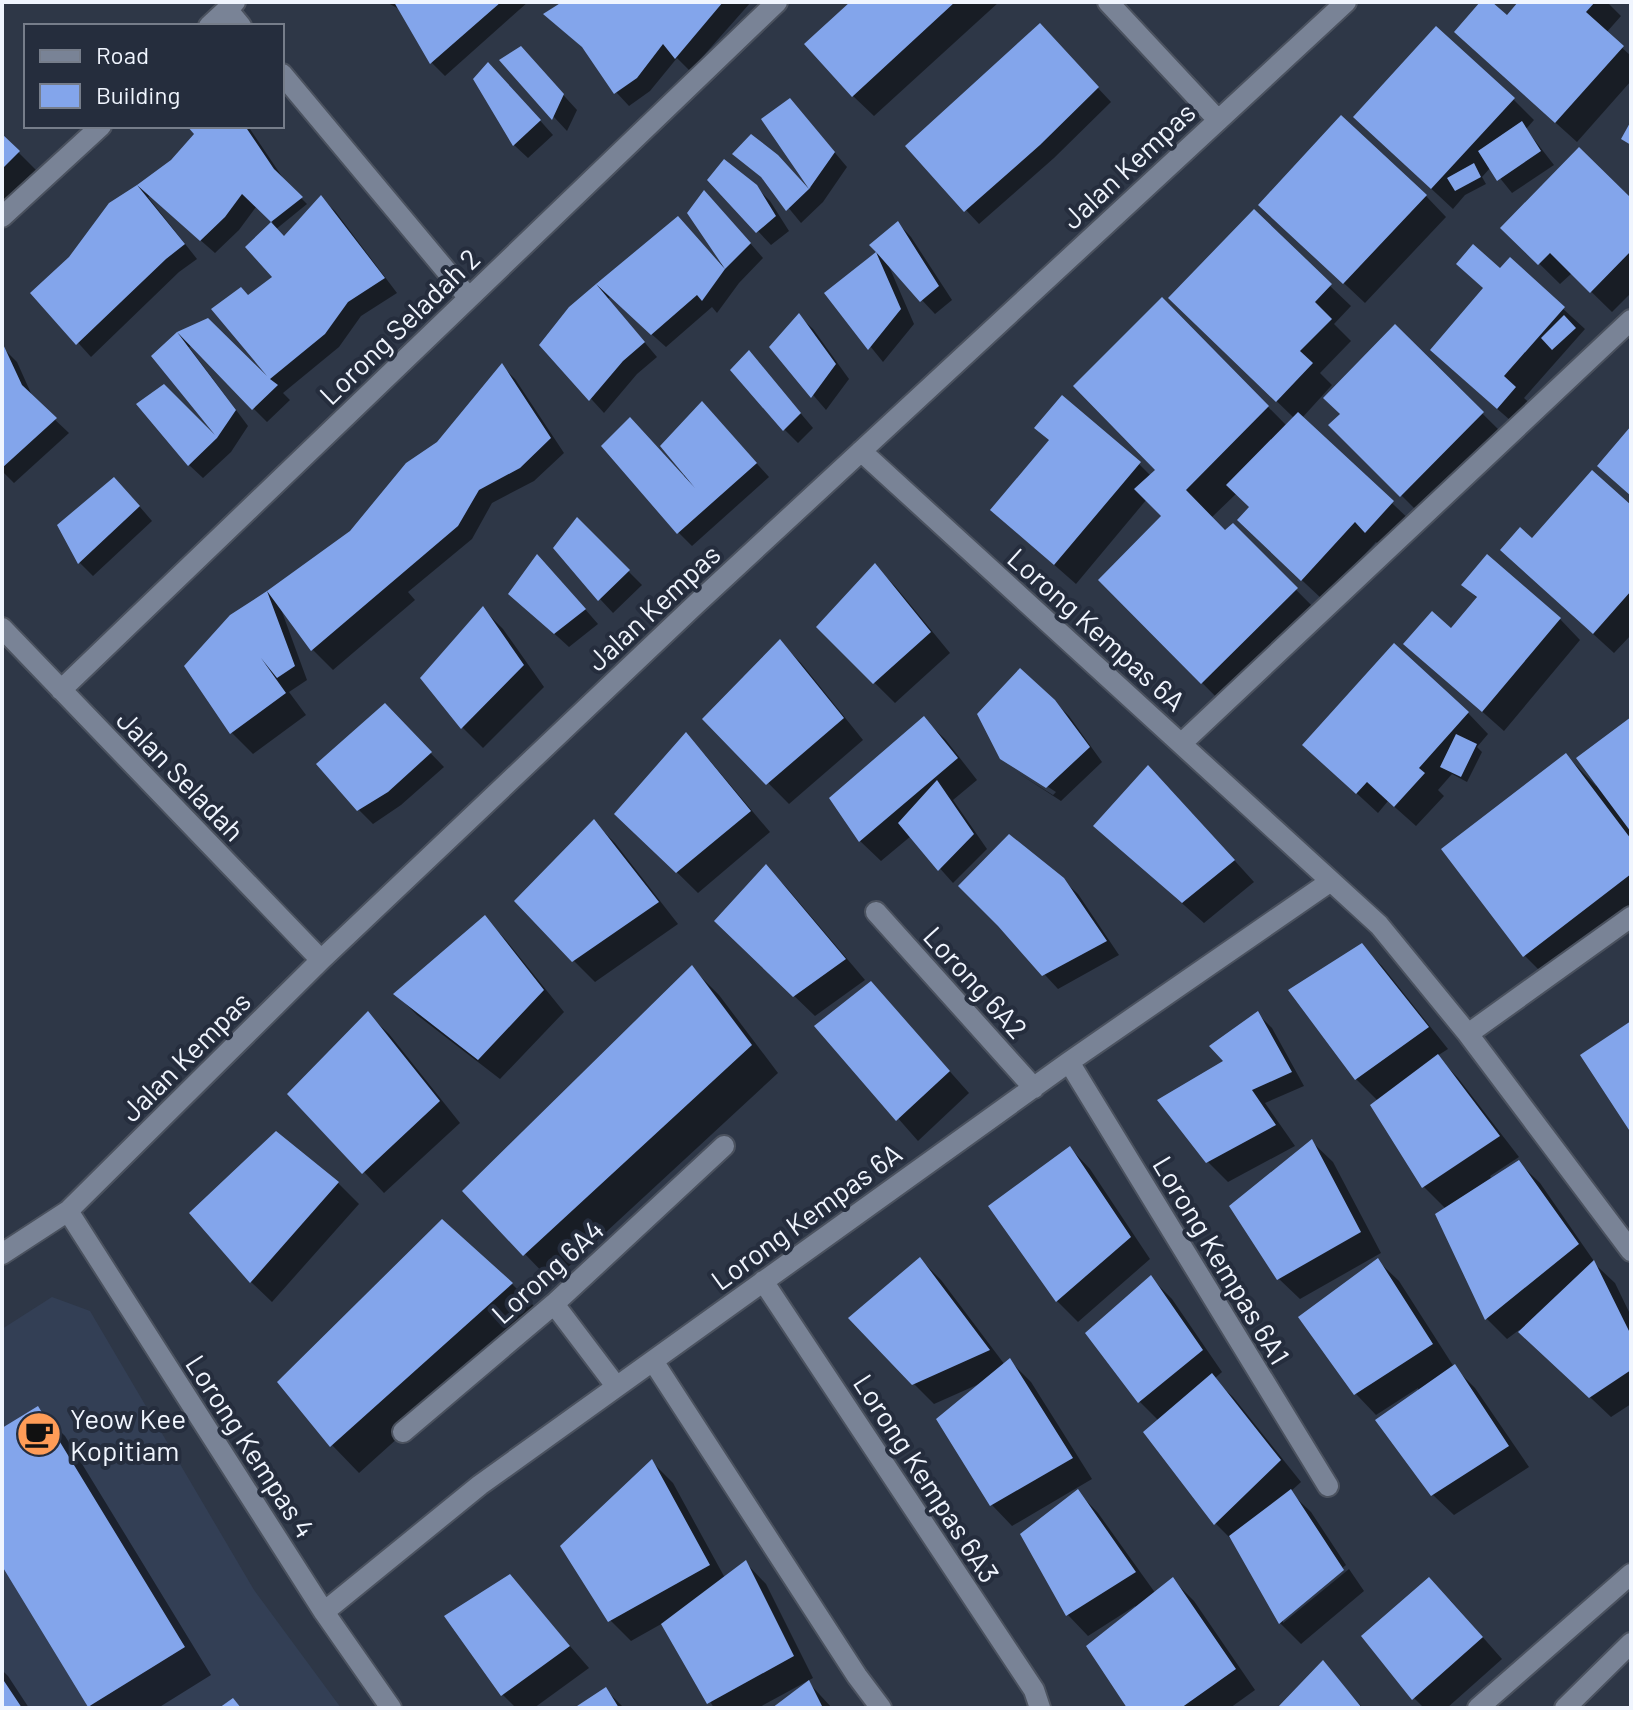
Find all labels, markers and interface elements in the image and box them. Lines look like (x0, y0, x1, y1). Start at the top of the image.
legend (24, 24, 284, 128)
text: Road (96, 40, 149, 69)
text: Building (96, 80, 180, 109)
street label: Jalan Kempas (1054, 95, 1202, 235)
street label: Lorong Seladah 2 (312, 241, 486, 411)
street label: Jalan Kempas (579, 537, 727, 677)
street label: Lorong Kempas 6A (1001, 540, 1193, 718)
street label: Jalan Seladah (110, 703, 252, 847)
street label: Lorong 6A2 (917, 919, 1035, 1045)
street label: Jalan Kempas (113, 984, 257, 1128)
street label: Lorong Kempas 6A (704, 1135, 908, 1297)
street label: Lorong Kempas 6A1 (1146, 1150, 1298, 1370)
street label: Lorong 6A4 (484, 1212, 610, 1330)
street label: Lorong Kempas 4 (179, 1348, 323, 1544)
street label: Lorong Kempas 6A3 (847, 1367, 1007, 1589)
place label: Yeow Kee Kopitiam (70, 1401, 186, 1467)
cafe icon: Yeow Kee Kopitiam (15, 1410, 63, 1458)

